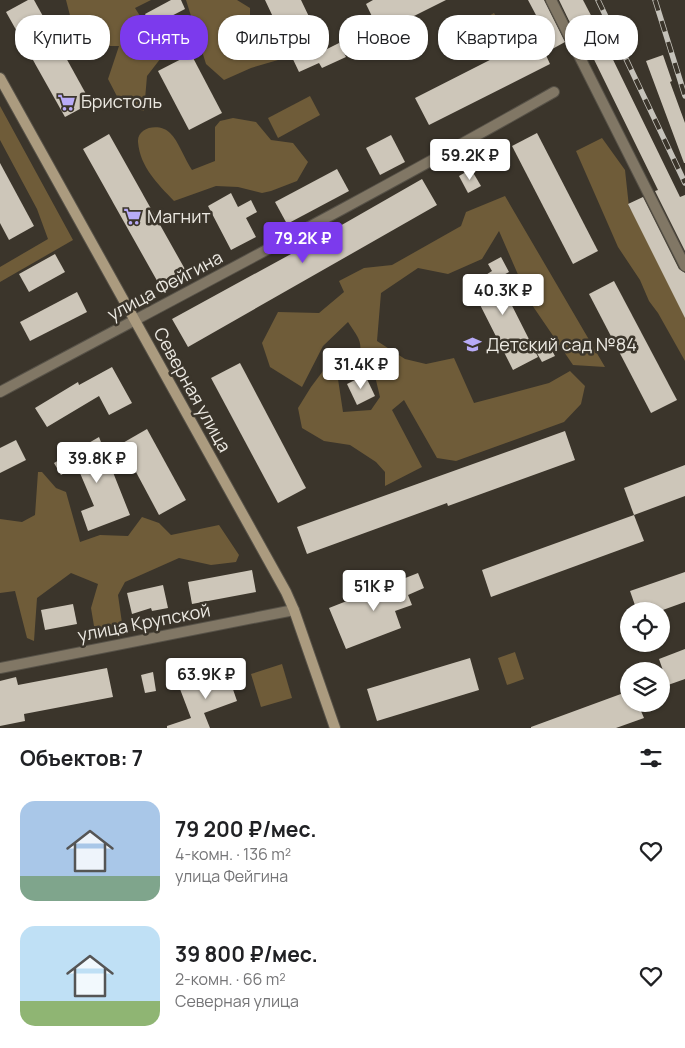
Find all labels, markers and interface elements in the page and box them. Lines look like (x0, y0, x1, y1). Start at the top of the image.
chip: Купить (15, 15, 110, 60)
chip: Снять (120, 15, 208, 60)
chip: Фильтры (218, 15, 329, 60)
chip: Новое (339, 15, 428, 60)
chip: Квартира (438, 15, 555, 60)
chip: Дом (565, 15, 638, 60)
place label: Бристоль (81, 89, 162, 113)
supermarket icon: Бристоль (57, 92, 77, 112)
pin: 59.2K ₽ (424, 138, 516, 181)
text: 59.2K ₽ (441, 144, 499, 166)
place label: Магнит (147, 204, 211, 228)
supermarket icon: Магнит (123, 207, 143, 227)
pin: 79.2K ₽ (257, 222, 349, 264)
text: 79.2K ₽ (275, 227, 331, 249)
street label: улица Фейгина (103, 245, 226, 326)
pin: 40.3K ₽ (457, 274, 549, 316)
text: 40.3K ₽ (474, 279, 532, 301)
street label: Северная улица (149, 323, 237, 456)
place label: Детский сад №84 (486, 332, 637, 356)
school or university icon: Детский сад №84 (462, 335, 482, 355)
pin: 31.4K ₽ (315, 348, 407, 390)
text: 31.4K ₽ (334, 353, 388, 375)
pin: 39.8K ₽ (51, 442, 143, 484)
text: 39.8K ₽ (68, 447, 126, 469)
pin: 51K ₽ (339, 570, 409, 612)
text: 51K ₽ (354, 575, 394, 597)
street label: улица Крупской (75, 597, 212, 647)
map controls (620, 602, 670, 712)
button: locate (620, 602, 670, 652)
pin: 63.9K ₽ (160, 658, 252, 700)
button: layers (620, 662, 670, 712)
text: 63.9K ₽ (177, 663, 235, 685)
text: Объектов: 7 (20, 744, 143, 772)
icon: filters (637, 744, 665, 772)
text: 79 200 ₽/мес. (175, 815, 317, 843)
icon: home (60, 821, 120, 881)
icon: heart (637, 837, 665, 865)
text: 4-комн. · 136 m² (175, 843, 291, 865)
text: улица Фейгина (175, 865, 288, 887)
text: 39 800 ₽/мес. (175, 940, 318, 968)
icon: home (60, 946, 120, 1006)
icon: heart (637, 962, 665, 990)
text: 2-комн. · 66 m² (175, 968, 286, 990)
text: Северная улица (175, 990, 299, 1012)

